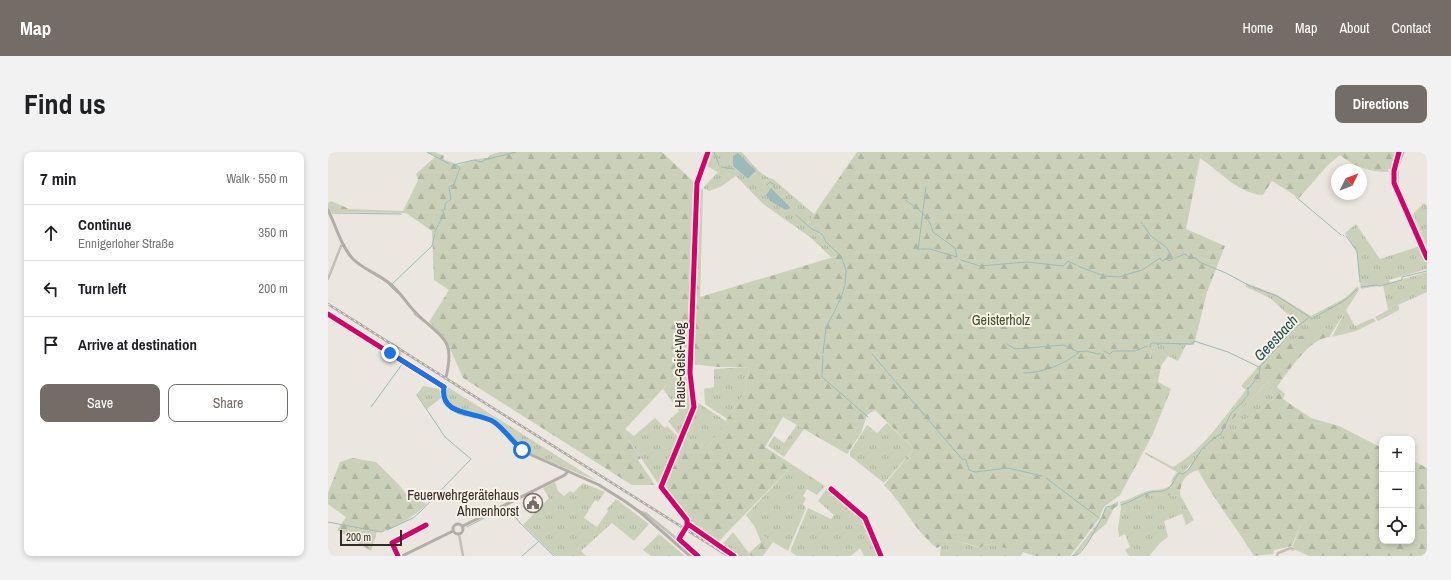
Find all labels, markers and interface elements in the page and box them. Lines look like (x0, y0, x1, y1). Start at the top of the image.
text: Map (20, 15, 51, 41)
text: Home (1242, 19, 1273, 37)
text: Map (1295, 19, 1317, 37)
text: About (1339, 19, 1369, 37)
text: Contact (1391, 19, 1431, 37)
text: Find us (24, 85, 106, 123)
button: Directions (1335, 85, 1427, 123)
north arrow (1331, 164, 1367, 200)
text: 7 min (40, 167, 76, 190)
text: Walk · 550 m (226, 170, 288, 187)
text: Continue (78, 214, 131, 235)
icon: ahead (40, 222, 62, 244)
text: 350 m (258, 224, 288, 241)
text: Ennigerloher Straße (78, 235, 174, 252)
icon: left (40, 278, 62, 300)
text: Turn left (78, 278, 126, 299)
text: 200 m (258, 280, 288, 297)
water label: Geesbach (1249, 310, 1303, 365)
park label: Geisterholz (972, 311, 1031, 329)
street label: Haus-Geist-Weg (671, 322, 689, 408)
icon: arrive (40, 334, 62, 356)
text: Arrive at destination (78, 334, 197, 355)
route end (381, 344, 399, 362)
button: Save (40, 384, 160, 422)
button: Share (168, 384, 288, 422)
map controls (1379, 436, 1415, 544)
button: + (1379, 436, 1415, 472)
route start (513, 441, 531, 459)
button: − (1379, 472, 1415, 508)
place label: Feuerwehrgerätehaus Ahmenhorst (407, 486, 519, 520)
public building icon: Feuerwehrgerätehaus Ahmenhorst (522, 492, 544, 514)
button: locate (1379, 508, 1415, 544)
scale bar (340, 528, 402, 547)
text: 200 m (346, 530, 371, 544)

